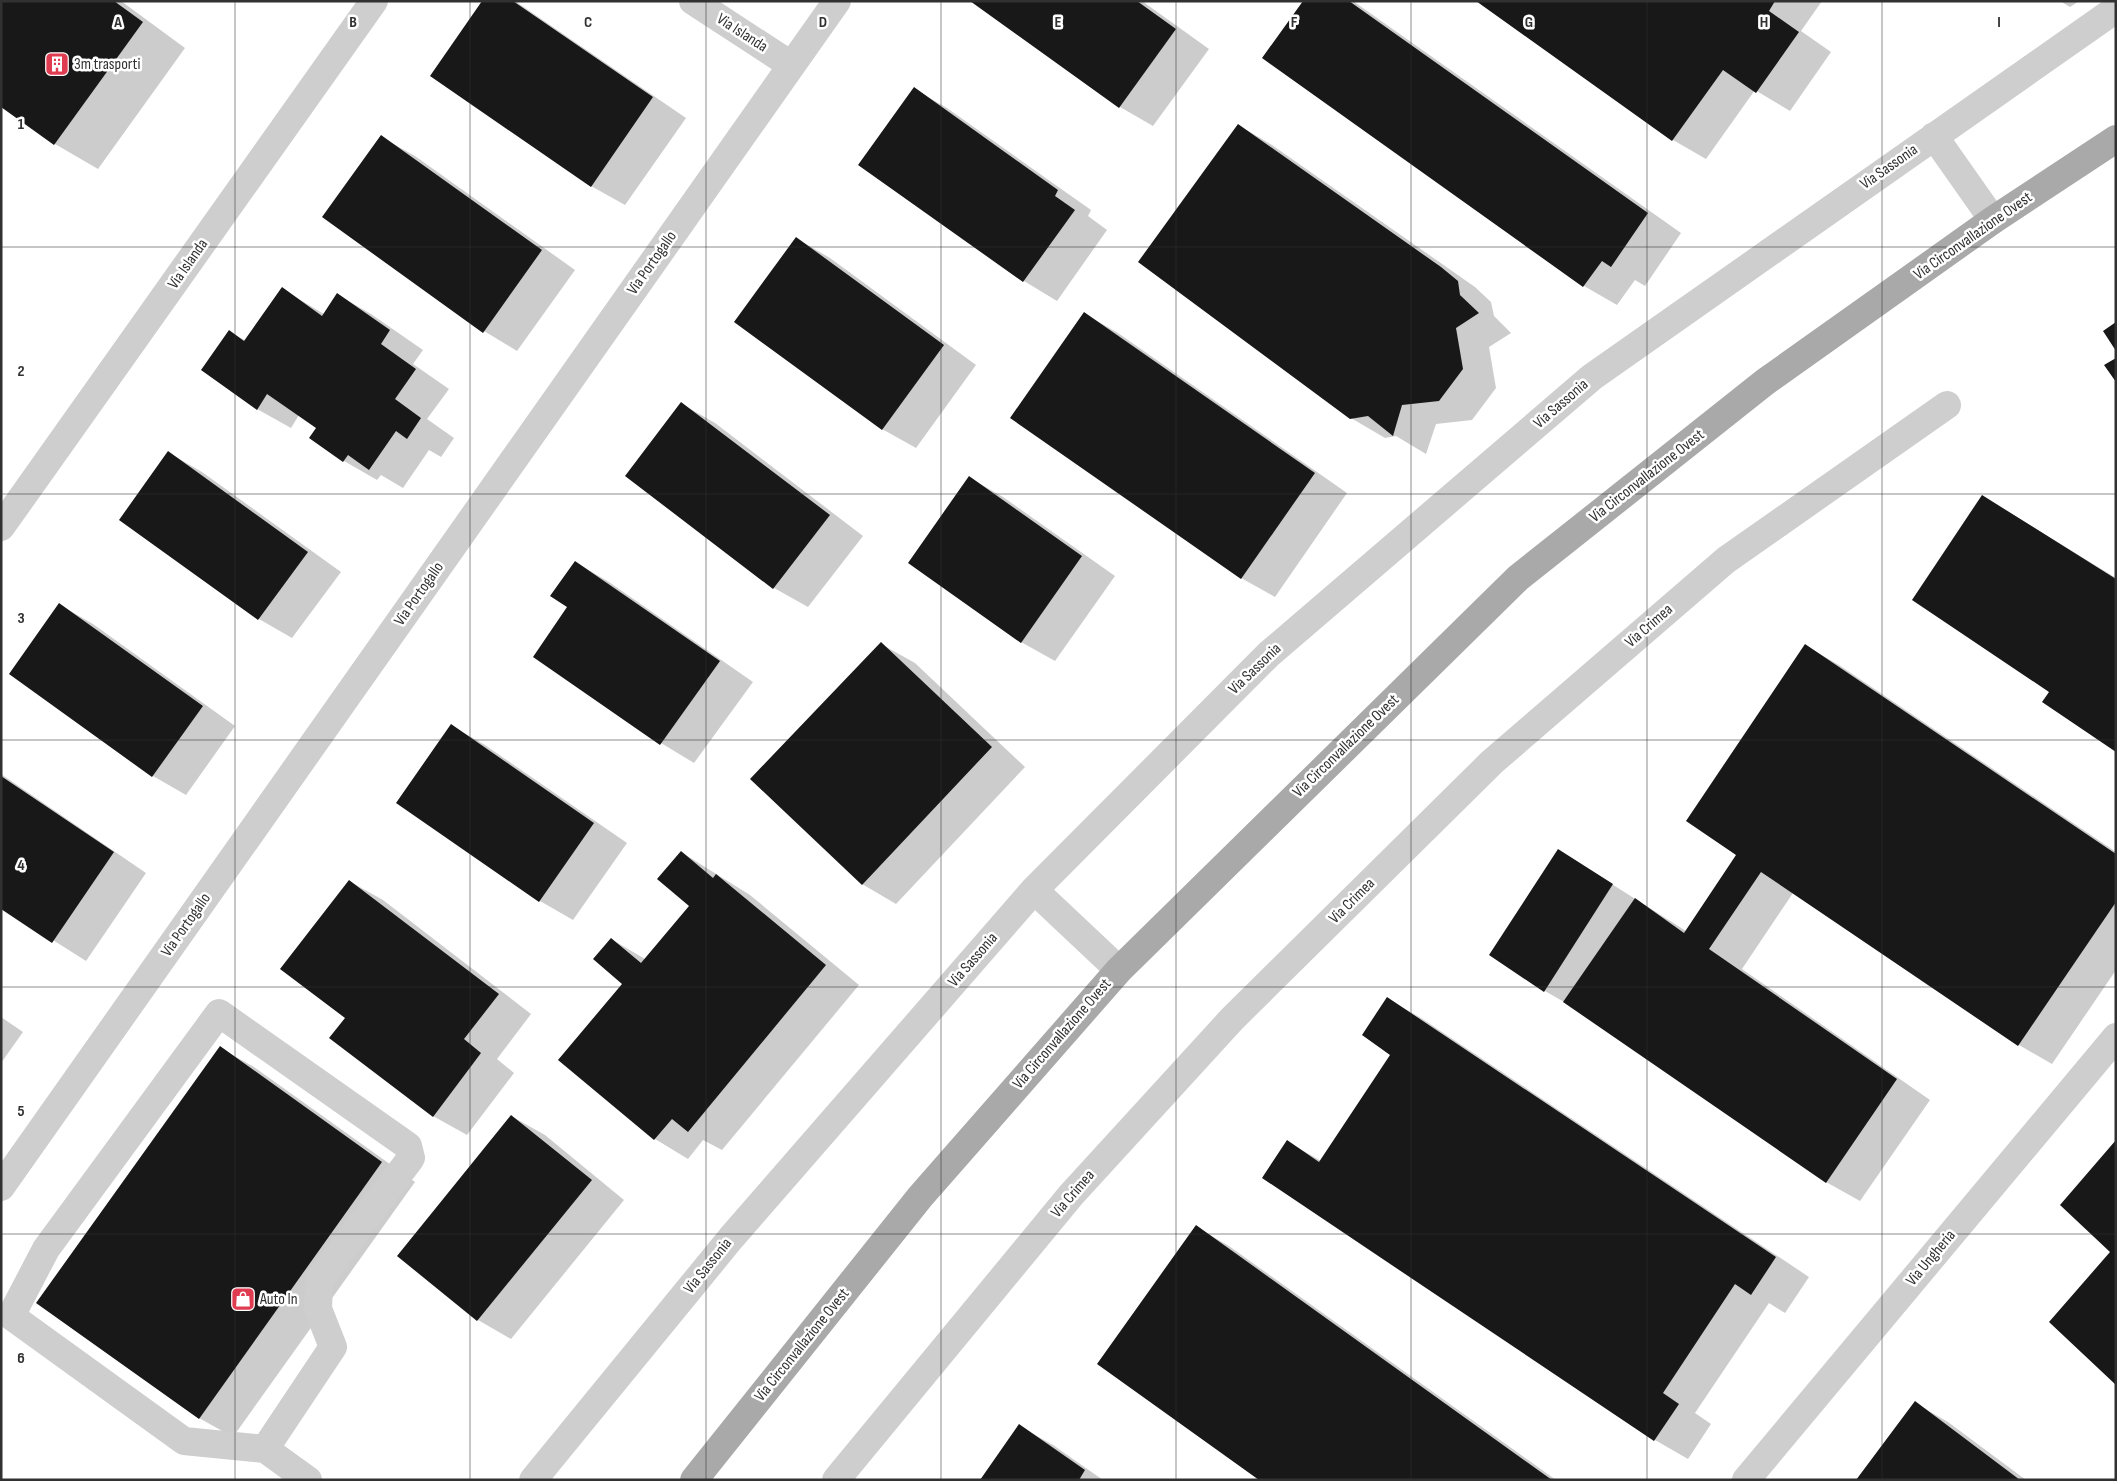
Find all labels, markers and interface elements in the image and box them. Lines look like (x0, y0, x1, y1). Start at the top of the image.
street label: Via Islanda (713, 10, 771, 56)
text: A (113, 13, 122, 32)
text: B (349, 13, 357, 32)
text: C (584, 13, 592, 32)
text: D (819, 13, 827, 32)
text: E (1055, 13, 1062, 32)
text: F (1291, 13, 1298, 32)
text: G (1525, 13, 1533, 32)
text: H (1760, 13, 1768, 32)
text: I (1997, 13, 2001, 32)
building icon: 3m trasporti (44, 51, 70, 77)
place label: 3m trasporti (74, 55, 140, 74)
text: 1 (18, 115, 25, 134)
street label: Via Sassonia (1857, 140, 1921, 194)
street label: Via Circonvallazione Ovest (1910, 188, 2036, 284)
street label: Via Portogallo (623, 228, 681, 298)
street label: Via Islanda (164, 235, 212, 293)
text: 2 (17, 362, 25, 381)
street label: Via Sassonia (1530, 375, 1592, 433)
street label: Via Circonvallazione Ovest (1586, 425, 1708, 527)
street label: Via Portogallo (390, 559, 448, 629)
street label: Via Crimea (1621, 600, 1677, 652)
text: 3 (17, 609, 25, 628)
street label: Via Sassonia (1225, 639, 1285, 699)
street label: Via Circonvallazione Ovest (1289, 690, 1403, 802)
text: 4 (17, 856, 25, 875)
street label: Via Crimea (1325, 874, 1379, 928)
street label: Via Portogallo (157, 890, 215, 960)
street label: Via Sassonia (944, 929, 1002, 991)
street label: Via Circonvallazione Ovest (1009, 975, 1115, 1093)
text: 5 (17, 1102, 25, 1121)
street label: Via Crimea (1047, 1166, 1099, 1222)
street label: Via Ungheria (1902, 1226, 1960, 1290)
street label: Via Sassonia (680, 1234, 736, 1298)
street label: Via Circonvallazione Ovest (751, 1284, 854, 1405)
shop icon: Auto In (230, 1286, 256, 1312)
place label: Auto In (259, 1290, 298, 1309)
text: 6 (17, 1349, 25, 1368)

